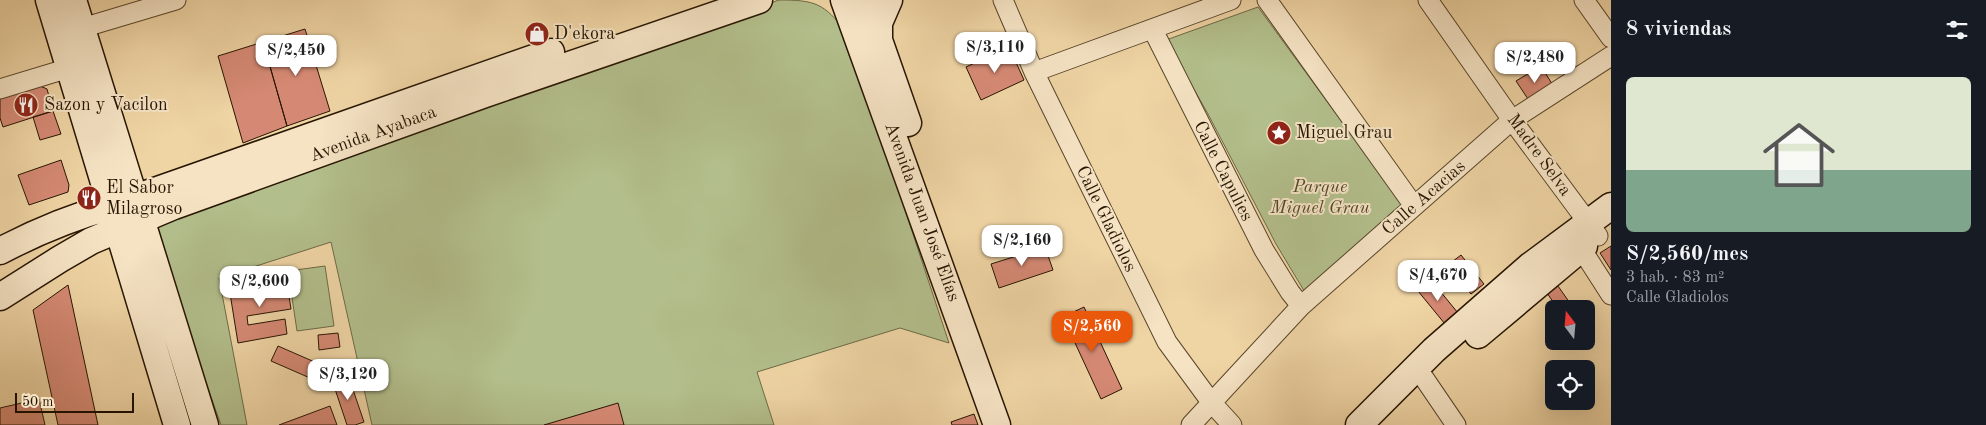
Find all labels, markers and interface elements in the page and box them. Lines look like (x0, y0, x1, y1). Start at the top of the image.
icon: filters (1943, 16, 1971, 44)
text: 8 viviendas (1626, 19, 1731, 40)
shop icon: D'ekora (524, 21, 550, 47)
place label: D'ekora (554, 25, 615, 43)
pin: S/3,110 (949, 32, 1041, 74)
pin: S/2,450 (250, 34, 342, 77)
text: S/3,110 (966, 40, 1024, 56)
pin: S/2,480 (1489, 42, 1581, 84)
text: S/2,450 (267, 43, 325, 59)
text: S/2,480 (1506, 50, 1564, 66)
restaurant icon: Sazon y Vacilon (13, 92, 39, 118)
place label: Sazon y Vacilon (44, 96, 168, 114)
street label: Avenida Ayabaca (307, 103, 439, 165)
icon: home (1754, 110, 1844, 200)
street label: Madre Selva (1503, 111, 1575, 199)
street label: Calle Capulies (1190, 118, 1256, 224)
street label: Avenida Juan José Elías (881, 120, 963, 304)
place icon: Miguel Grau (1266, 120, 1292, 146)
place label: Miguel Grau (1296, 124, 1393, 142)
street label: Calle Acacias (1379, 157, 1469, 239)
street label: Calle Gladiolos (1073, 163, 1139, 275)
park label: Parque Miguel Grau (1269, 178, 1370, 217)
place label: El Sabor Milagroso (106, 179, 183, 218)
restaurant icon: El Sabor Milagroso (76, 185, 102, 211)
pin: S/2,160 (976, 224, 1068, 267)
text: S/2,160 (993, 233, 1051, 249)
text: S/2,560/mes (1626, 244, 1748, 265)
pin: S/4,670 (1392, 260, 1484, 302)
pin: S/2,600 (214, 266, 306, 308)
text: S/4,670 (1409, 268, 1467, 284)
text: 3 hab. · 83 m² (1626, 270, 1724, 286)
text: S/2,600 (231, 274, 289, 290)
text: Calle Gladiolos (1626, 290, 1729, 306)
north arrow (1545, 300, 1595, 350)
map controls (1545, 300, 1595, 410)
pin: S/2,560 (1046, 310, 1138, 353)
text: S/2,560 (1063, 319, 1121, 335)
pin: S/3,120 (302, 358, 394, 401)
button: locate (1545, 360, 1595, 410)
text: S/3,120 (319, 367, 377, 383)
scale bar (15, 390, 134, 413)
text: 50 m (22, 395, 53, 409)

